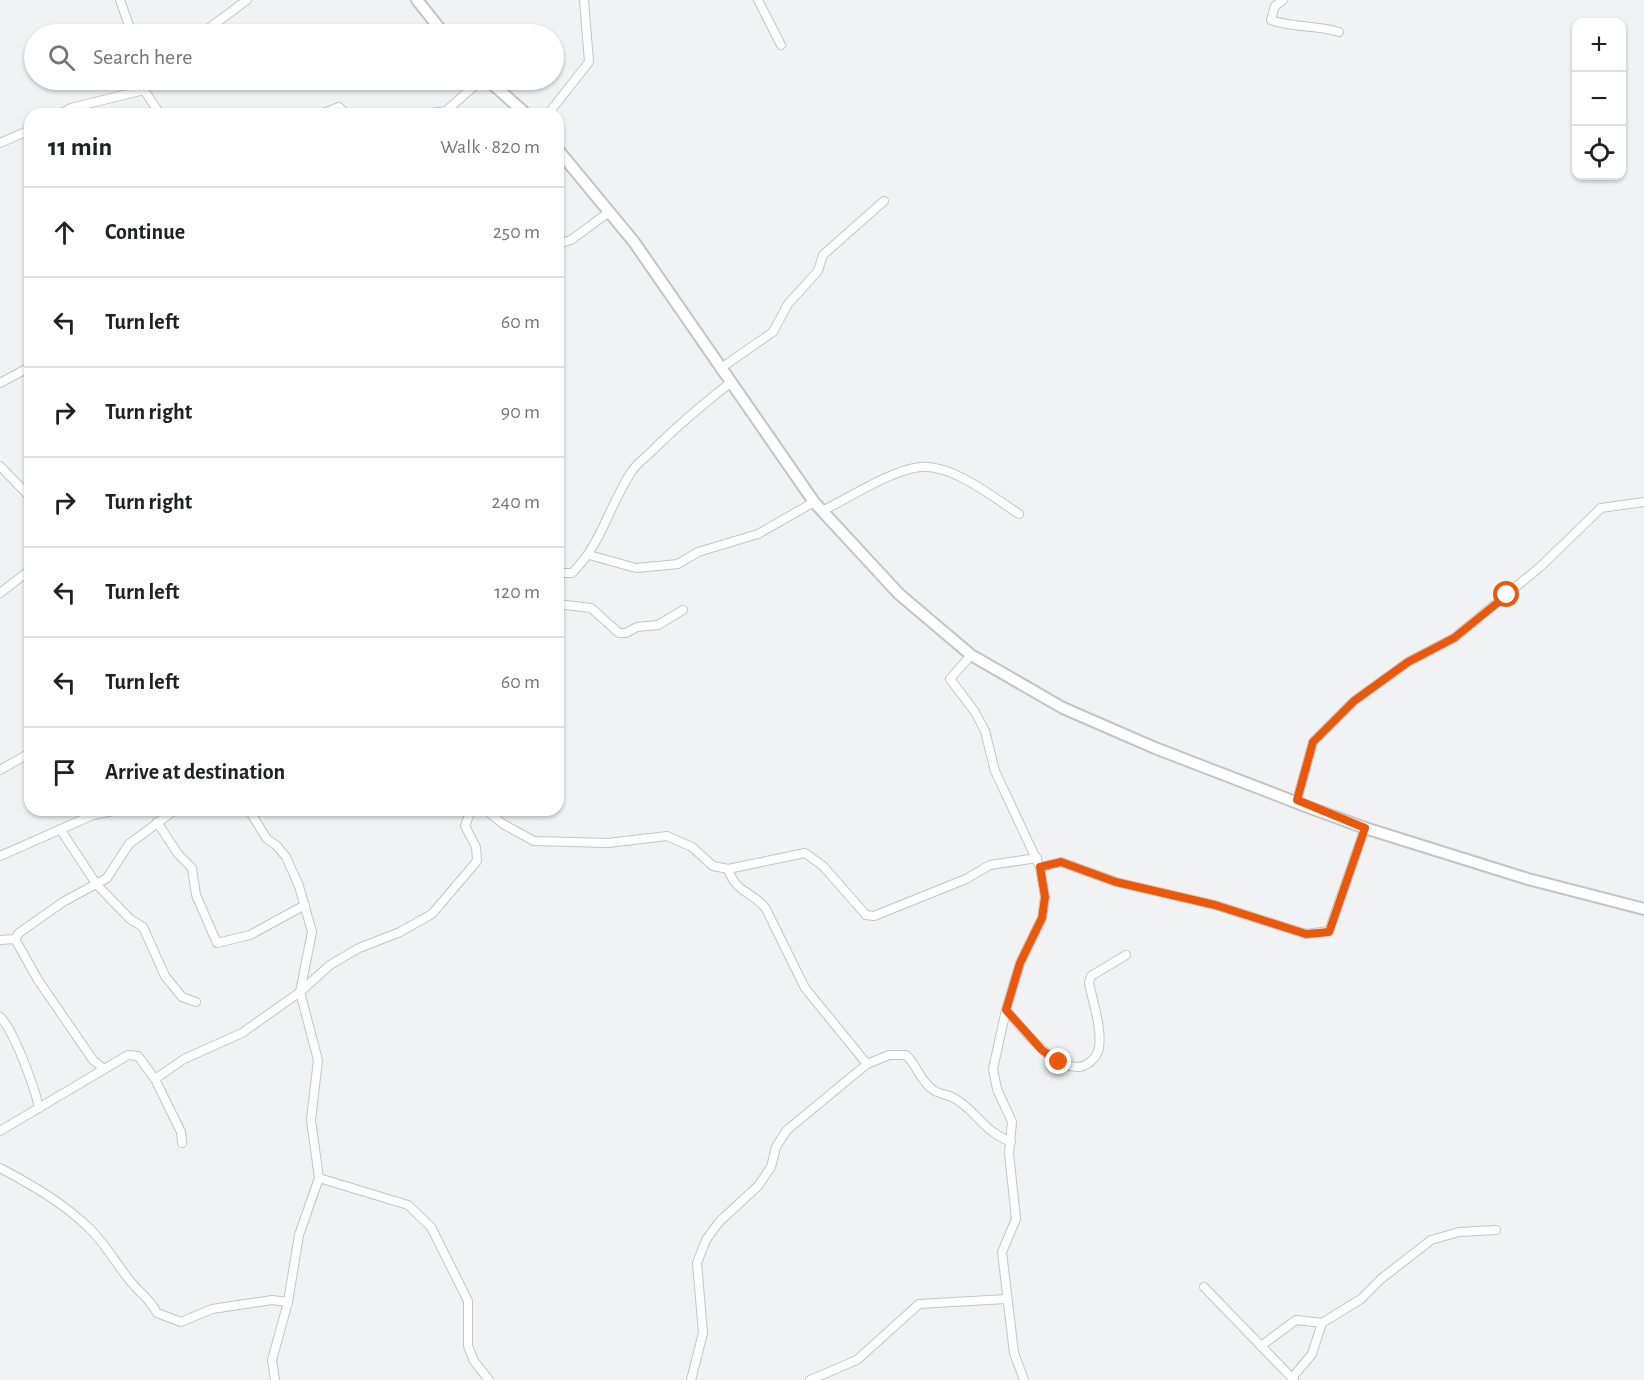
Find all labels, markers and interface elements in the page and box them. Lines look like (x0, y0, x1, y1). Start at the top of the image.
map controls (1572, 18, 1626, 180)
button: + (1572, 18, 1626, 72)
search box (24, 24, 564, 90)
icon: search (45, 41, 78, 74)
text: Search here (93, 46, 192, 68)
button: − (1572, 72, 1626, 126)
button: locate (1572, 126, 1626, 180)
text: 11 min (48, 134, 112, 160)
text: Walk · 820 m (440, 137, 540, 157)
icon: ahead (48, 216, 81, 249)
text: Continue (105, 221, 185, 243)
text: 250 m (493, 222, 540, 242)
icon: left (48, 306, 81, 339)
text: Turn left (105, 311, 179, 333)
text: 60 m (501, 312, 540, 332)
icon: right (48, 396, 81, 429)
text: Turn right (105, 401, 192, 423)
text: 90 m (501, 402, 540, 422)
icon: right (48, 486, 81, 519)
text: Turn right (105, 491, 192, 513)
text: 240 m (491, 492, 540, 512)
icon: left (48, 576, 81, 609)
text: Turn left (105, 581, 179, 603)
route start (1493, 581, 1519, 607)
text: 120 m (494, 582, 540, 602)
icon: left (48, 666, 81, 699)
text: Turn left (105, 671, 179, 693)
text: 60 m (501, 672, 540, 692)
icon: arrive (48, 756, 81, 789)
text: Arrive at destination (105, 761, 285, 783)
route end (1045, 1048, 1071, 1074)

